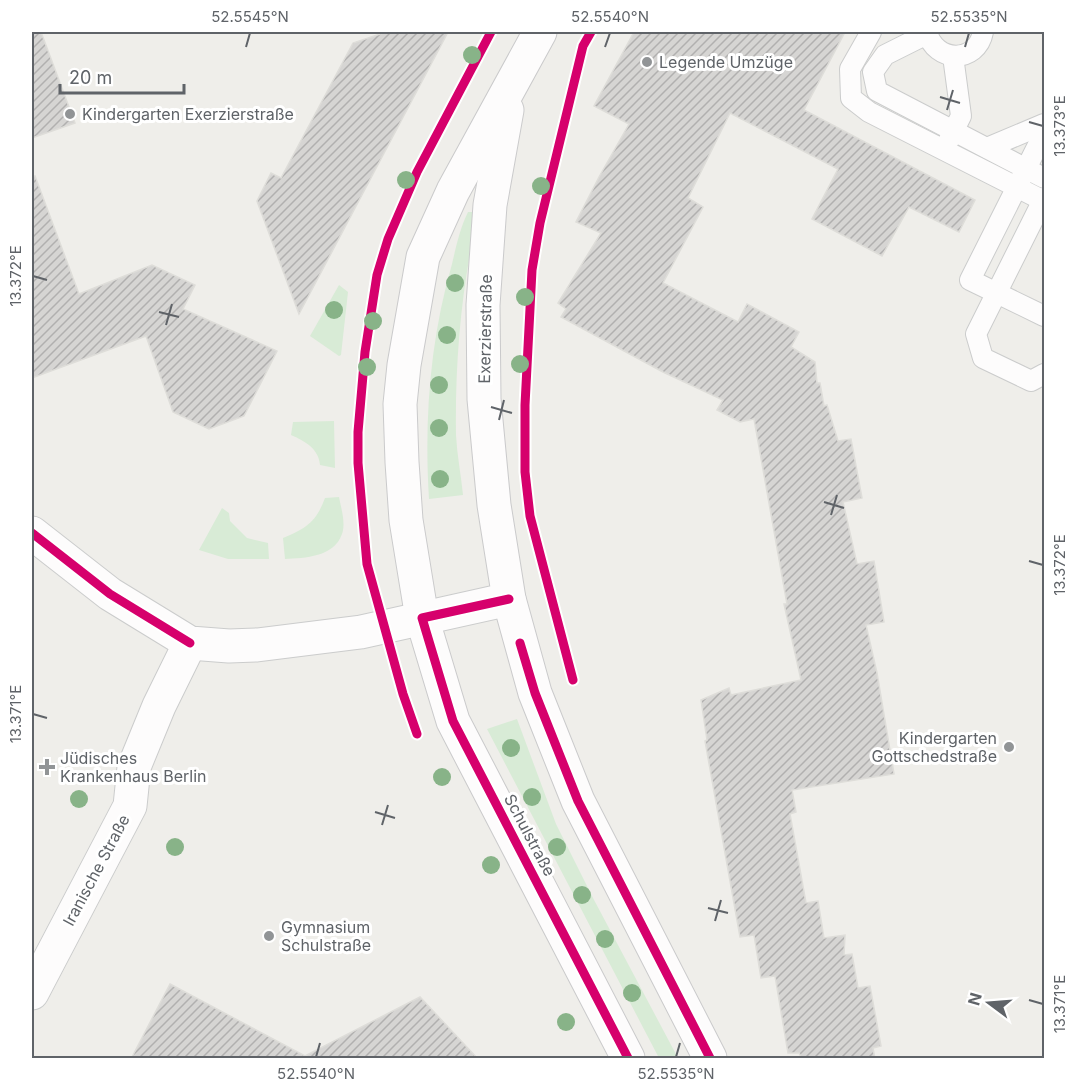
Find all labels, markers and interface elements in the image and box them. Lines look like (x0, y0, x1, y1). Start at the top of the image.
text: 52.5545°N (211, 7, 289, 26)
text: 52.5540°N (571, 7, 649, 26)
text: 52.5535°N (930, 7, 1008, 26)
place label: Legende Umzüge (659, 52, 793, 72)
marker: Legende Umzüge (640, 55, 654, 69)
scale bar (60, 57, 184, 95)
text: 20 m (69, 67, 112, 88)
text: 13.373°E (1050, 95, 1069, 157)
place label: Kindergarten Exerzierstraße (82, 104, 294, 124)
marker: Kindergarten Exerzierstraße (63, 107, 77, 121)
text: 13.372°E (6, 245, 25, 307)
street label: Exerzierstraße (474, 274, 496, 384)
text: 13.372°E (1050, 534, 1069, 596)
text: 13.371°E (6, 685, 25, 743)
place label: Kindergarten Gottschedstraße (872, 728, 997, 766)
marker: Kindergarten Gottschedstraße (1002, 740, 1016, 754)
place label: Jüdisches Krankenhaus Berlin (60, 748, 207, 786)
marker: Jüdisches Krankenhaus Berlin (38, 758, 56, 776)
street label: Schulstraße (500, 791, 560, 879)
street label: Iranische Straße (58, 811, 134, 929)
place label: Gymnasium Schulstraße (281, 917, 371, 955)
marker: Gymnasium Schulstraße (262, 929, 276, 943)
north arrow (959, 973, 1019, 1033)
text: 13.371°E (1050, 975, 1069, 1033)
text: N (963, 990, 986, 1007)
text: 52.5540°N (277, 1064, 355, 1083)
text: 52.5535°N (637, 1064, 715, 1083)

